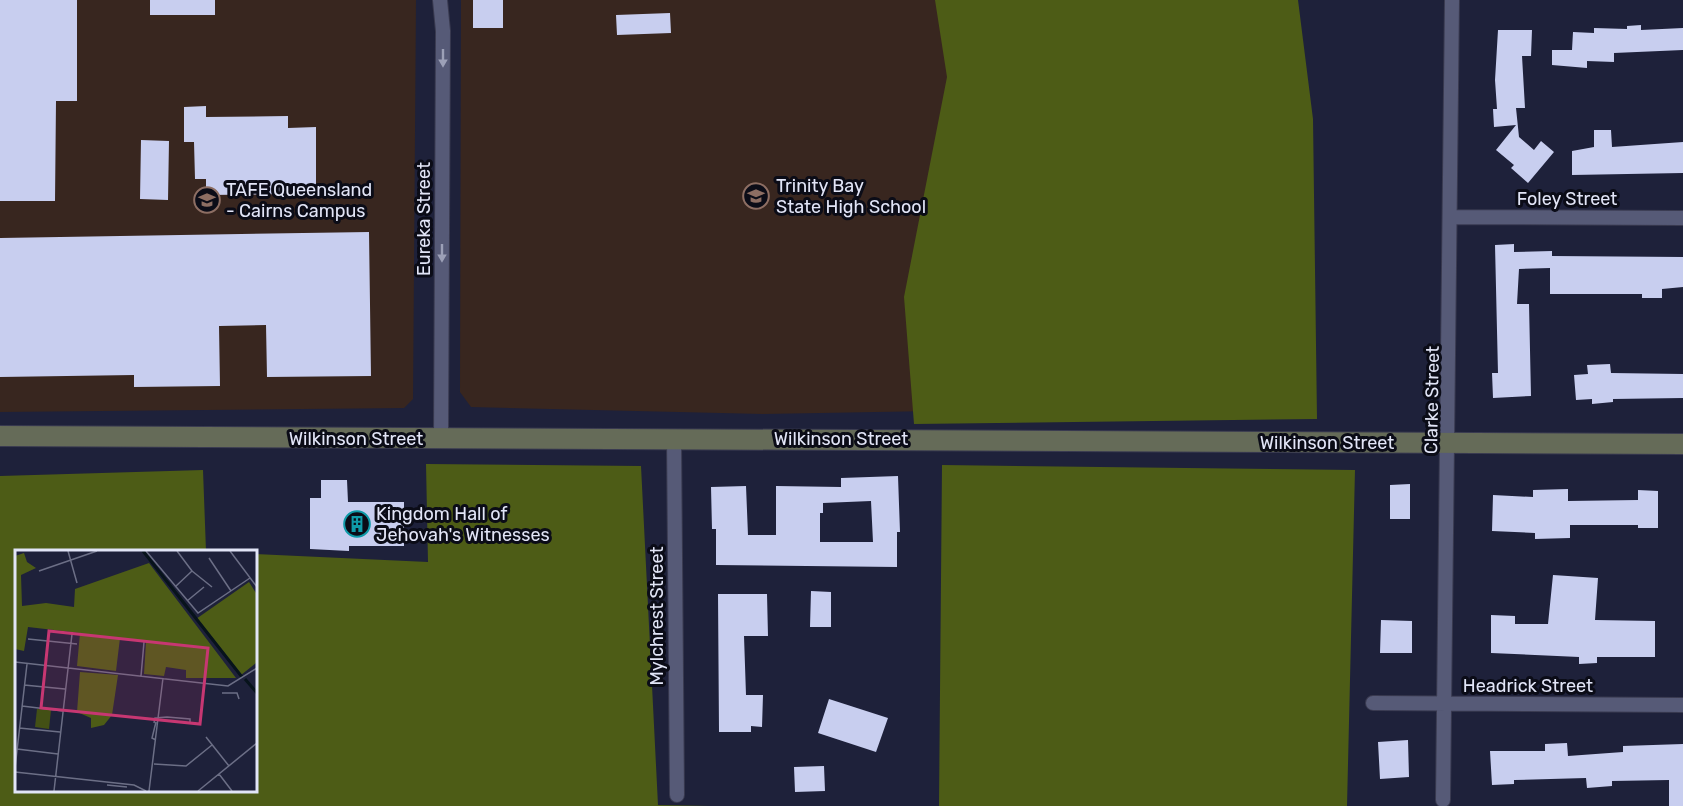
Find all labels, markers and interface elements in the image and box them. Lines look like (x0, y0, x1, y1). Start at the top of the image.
one-way arrow (438, 49, 448, 68)
street label: Eureka Street (413, 162, 435, 276)
place label: Trinity Bay State High School (776, 175, 926, 218)
place label: TAFE Queensland - Cairns Campus (226, 179, 372, 222)
school or university icon: Trinity Bay State High School (741, 181, 771, 211)
school or university icon: TAFE Queensland - Cairns Campus (192, 185, 222, 215)
street label: Foley Street (1517, 188, 1617, 210)
one-way arrow (437, 244, 447, 263)
street label: Clarke Street (1420, 346, 1444, 454)
street label: Wilkinson Street (289, 428, 423, 450)
street label: Wilkinson Street (774, 428, 908, 450)
street label: Wilkinson Street (1260, 432, 1394, 454)
place label: Kingdom Hall of Jehovah's Witnesses (376, 503, 550, 546)
building icon: Kingdom Hall of Jehovah's Witnesses (342, 509, 372, 539)
street label: Mylchrest Street (646, 547, 668, 685)
inset map (15, 550, 256, 791)
street label: Headrick Street (1463, 675, 1593, 697)

